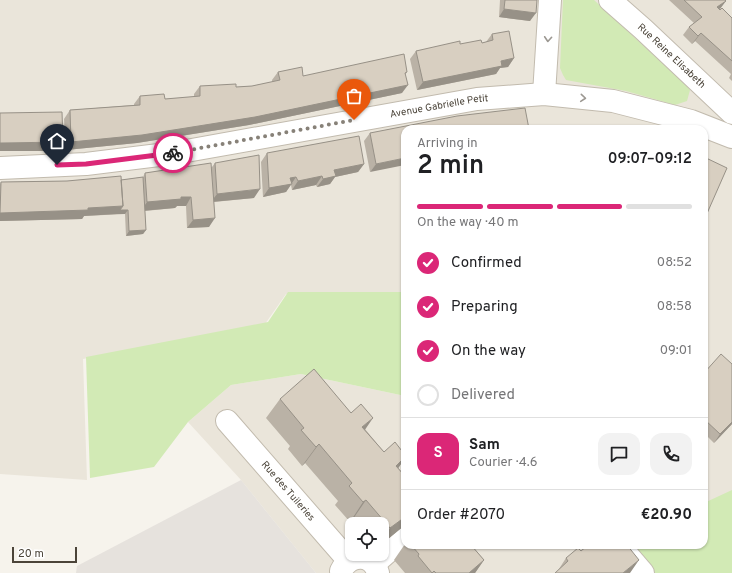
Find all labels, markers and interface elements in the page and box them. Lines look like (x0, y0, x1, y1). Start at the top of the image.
street label: Rue Reine Elisabeth (635, 21, 708, 91)
one-way arrow (543, 36, 552, 42)
pin (337, 79, 371, 120)
icon: bag (343, 85, 365, 107)
street label: Avenue Gabrielle Petit (389, 92, 489, 121)
one-way arrow (580, 93, 586, 102)
pin (40, 124, 74, 165)
icon: home (46, 130, 68, 152)
courier (153, 133, 193, 173)
text: Arriving in (417, 136, 478, 152)
icon: bike (162, 142, 184, 164)
text: 2 min (417, 150, 484, 183)
text: 09:07–09:12 (608, 150, 692, 169)
text: On the way · 40 m (417, 215, 519, 231)
icon: check (417, 252, 439, 274)
text: Confirmed (451, 254, 522, 273)
text: 08:52 (657, 255, 692, 271)
icon: check (417, 296, 439, 318)
text: Preparing (451, 298, 518, 317)
text: 08:58 (657, 299, 692, 315)
icon: check (417, 340, 439, 362)
text: On the way (451, 342, 526, 361)
text: 09:01 (660, 343, 692, 359)
text: Delivered (451, 386, 515, 405)
button: chat (598, 433, 640, 475)
button: phone (650, 433, 692, 475)
text: Sam (469, 436, 500, 455)
text: S (433, 444, 443, 463)
text: Courier · 4.6 (469, 455, 537, 471)
street label: Rue des Tuileries (258, 458, 318, 524)
text: Order #2070 (417, 506, 505, 525)
text: €20.90 (641, 506, 692, 525)
map controls (345, 517, 389, 561)
button: locate (345, 517, 389, 561)
scale bar (12, 545, 77, 564)
text: 20 m (18, 547, 44, 561)

